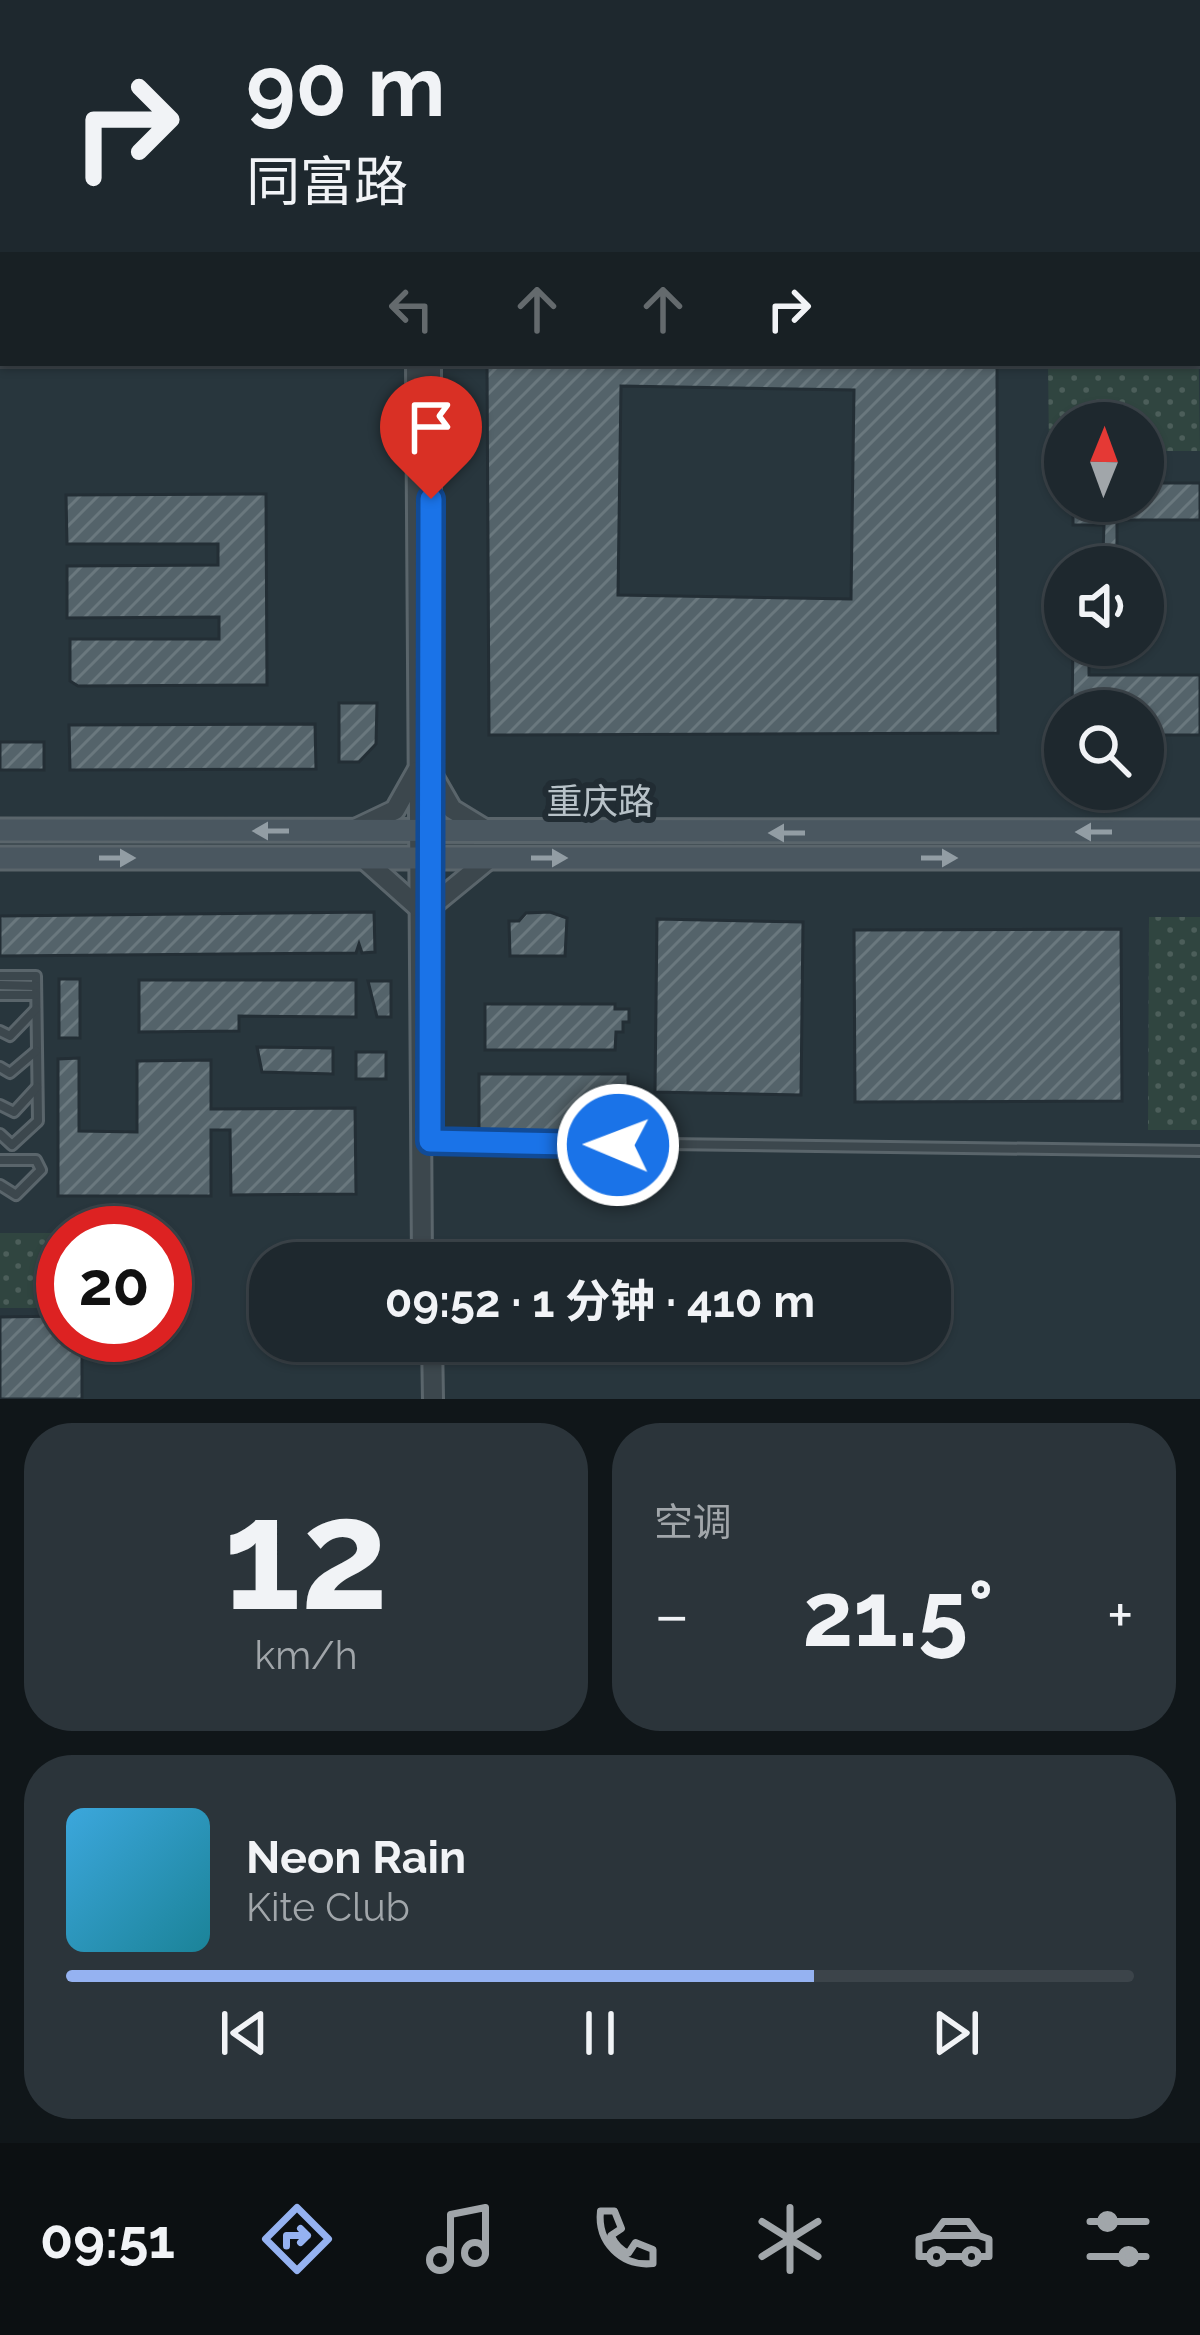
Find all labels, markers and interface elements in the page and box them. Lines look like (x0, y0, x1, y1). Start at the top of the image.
text: 90 m (246, 37, 445, 136)
icon: right (48, 48, 204, 204)
text: 同富路 (246, 150, 408, 214)
icon: left (378, 276, 444, 342)
icon: ahead (504, 276, 570, 342)
icon: ahead (630, 276, 696, 342)
icon: right (756, 276, 822, 342)
pin (380, 376, 482, 499)
icon: arrive (398, 394, 464, 460)
north arrow (1044, 402, 1164, 522)
map controls (1044, 402, 1164, 810)
button: sound (1044, 546, 1164, 666)
button: search (1044, 690, 1164, 810)
street label: 重庆路 (546, 780, 654, 822)
one-way arrow (251, 821, 289, 841)
one-way arrow (1074, 822, 1112, 842)
one-way arrow (767, 823, 805, 843)
one-way arrow (99, 848, 137, 868)
one-way arrow (531, 848, 569, 868)
one-way arrow (921, 848, 959, 868)
position arrow (555, 1082, 681, 1208)
speed limit sign: 20 (36, 1206, 192, 1362)
text: 09:52 · 1 分钟 · 410 m (385, 1275, 815, 1328)
text: 12 (223, 1462, 389, 1646)
text: 空调 (654, 1499, 732, 1545)
text: 21.5° (803, 1561, 994, 1667)
text: − (654, 1576, 690, 1653)
text: + (1107, 1576, 1134, 1653)
text: km/h (255, 1632, 357, 1678)
text: Neon Rain (246, 1831, 466, 1884)
text: Kite Club (246, 1884, 410, 1930)
icon: previous (211, 2000, 277, 2066)
icon: pause (567, 2000, 633, 2066)
icon: next (923, 2000, 989, 2066)
icon: directions (255, 2197, 339, 2281)
icon: music (419, 2197, 503, 2281)
icon: phone (583, 2197, 667, 2281)
icon: climate (748, 2197, 832, 2281)
icon: car (912, 2197, 996, 2281)
icon: filters (1076, 2197, 1160, 2281)
text: 09:51 (40, 2207, 175, 2271)

